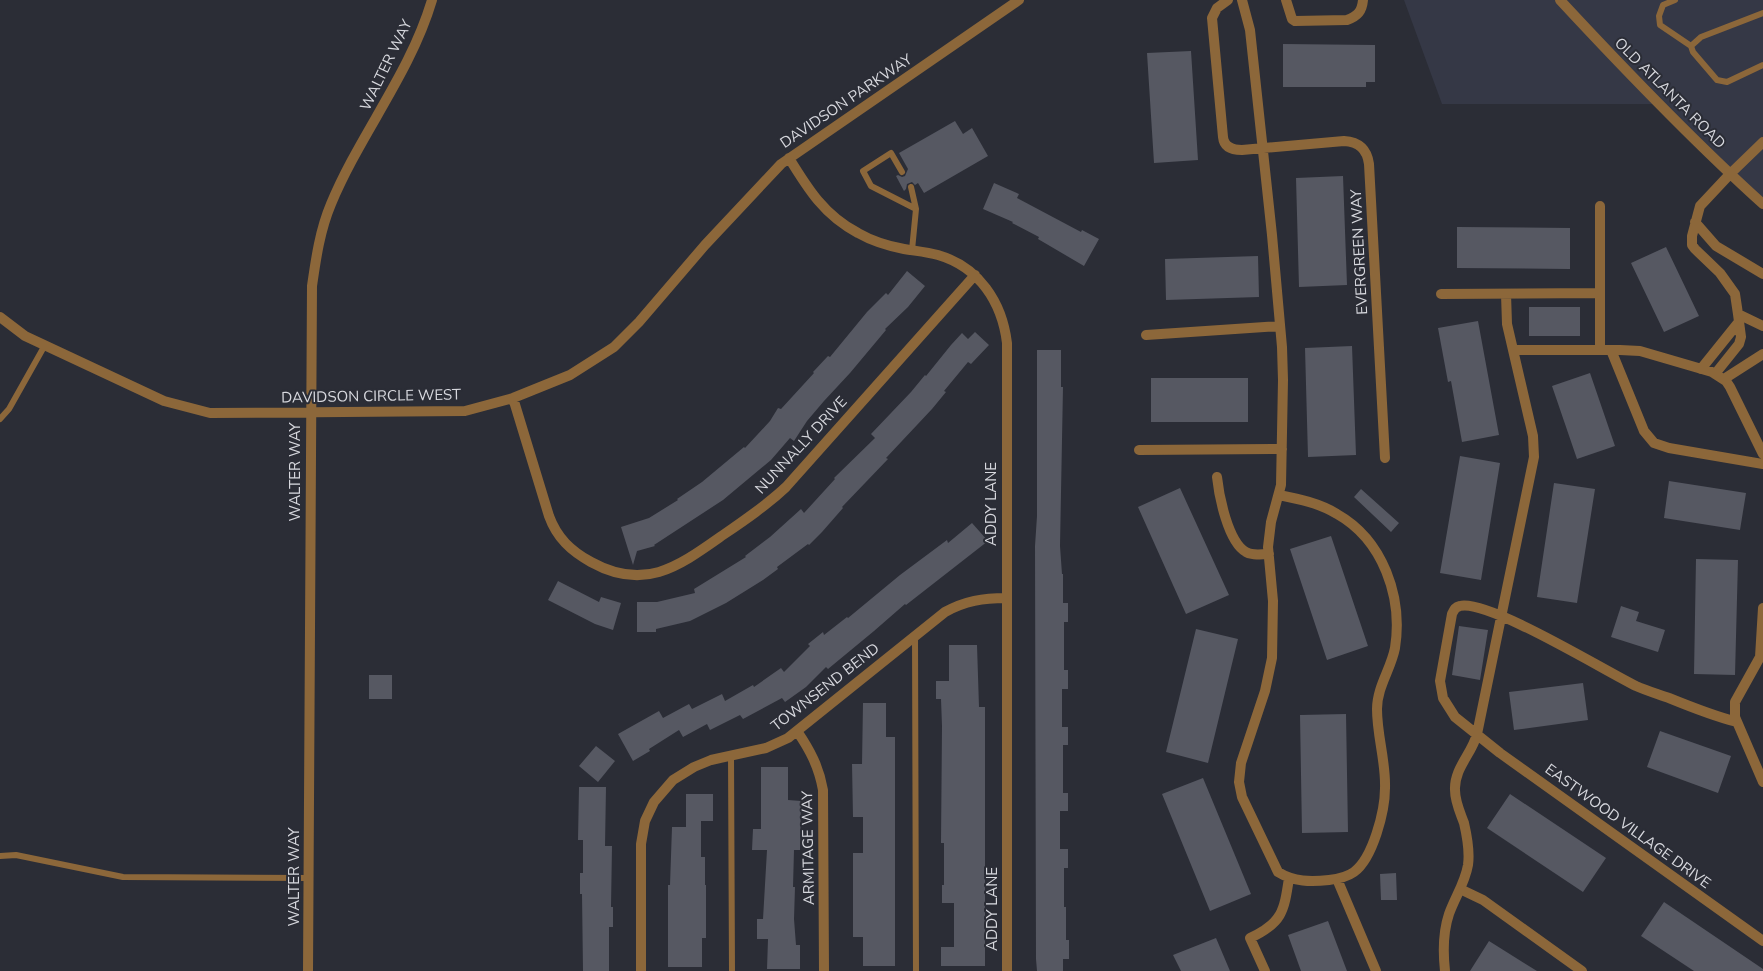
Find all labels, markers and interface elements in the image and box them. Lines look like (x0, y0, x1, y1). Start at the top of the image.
street label: WALTER WAY (355, 15, 417, 114)
street label: OLD ATLANTA ROAD (1610, 33, 1730, 153)
street label: DAVIDSON PARKWAY (776, 49, 917, 153)
street label: EVERGREEN WAY (1346, 188, 1372, 315)
street label: DAVIDSON CIRCLE WEST (281, 384, 461, 408)
street label: NUNNALLY DRIVE (751, 392, 851, 498)
street label: WALTER WAY (285, 421, 305, 522)
street label: ADDY LANE (981, 462, 1001, 546)
street label: TOWNSEND BEND (767, 638, 883, 736)
street label: EASTWOOD VILLAGE DRIVE (1541, 759, 1715, 893)
street label: ARMITAGE WAY (797, 790, 819, 905)
street label: WALTER WAY (284, 826, 304, 927)
street label: ADDY LANE (982, 867, 1002, 951)

